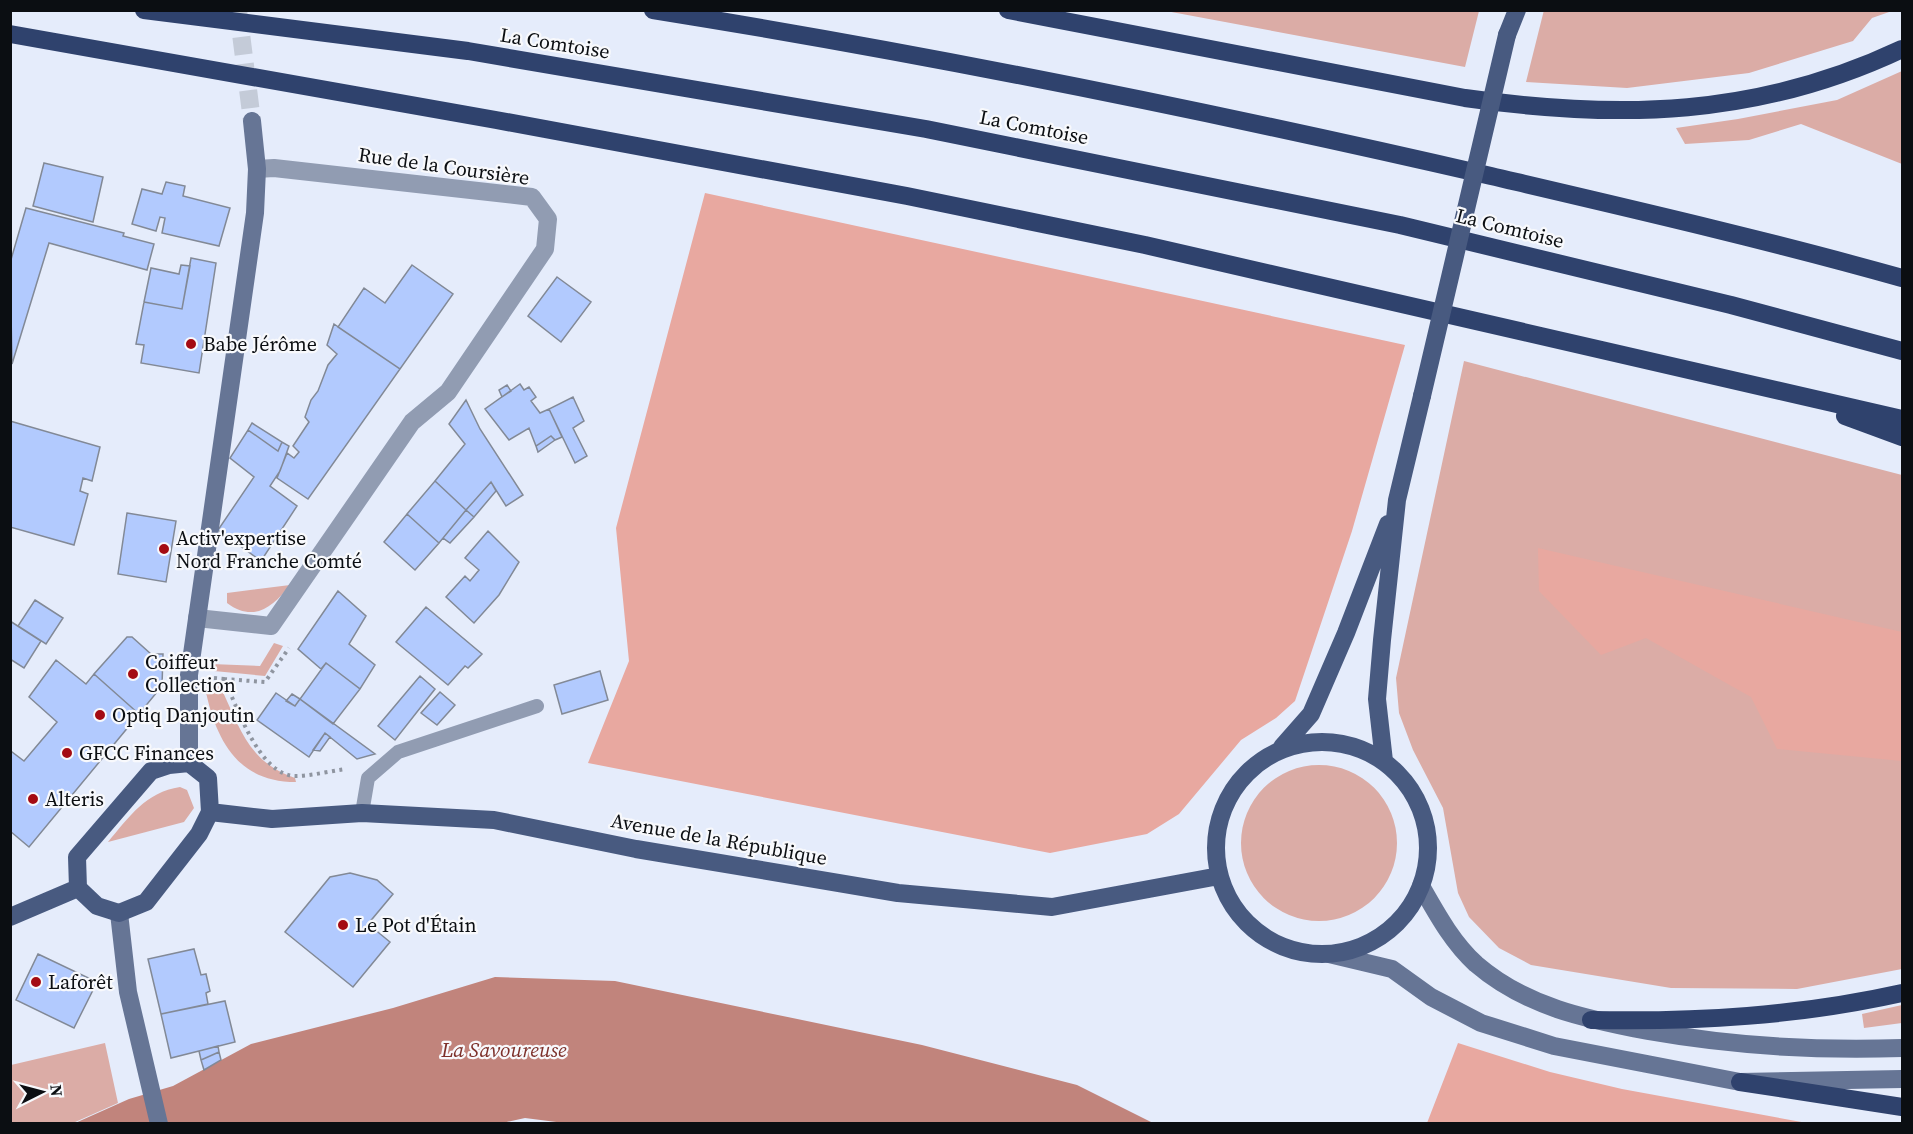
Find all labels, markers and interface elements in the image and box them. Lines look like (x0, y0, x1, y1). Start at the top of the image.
street label: La Comtoise (498, 21, 612, 65)
street label: La Comtoise (977, 103, 1091, 151)
street label: Rue de la Coursière (357, 140, 531, 192)
street label: La Comtoise (1453, 201, 1567, 255)
place label: Babe Jérôme (203, 330, 317, 358)
marker: Babe Jérôme (184, 337, 198, 351)
place label: Activ'expertise Nord Franche Comté (176, 524, 362, 575)
marker: Activ'expertise Nord Franche Comté (157, 542, 171, 556)
place label: Coiffeur Collection (145, 648, 236, 699)
marker: Coiffeur Collection (126, 667, 140, 681)
place label: Optiq Danjoutin (112, 701, 255, 729)
marker: Optiq Danjoutin (93, 708, 107, 722)
place label: GFCC Finances (79, 739, 214, 767)
marker: GFCC Finances (60, 746, 74, 760)
place label: Alteris (45, 785, 104, 813)
marker: Alteris (26, 792, 40, 806)
street label: Avenue de la République (609, 806, 829, 872)
place label: Le Pot d'Étain (355, 911, 477, 939)
marker: Le Pot d'Étain (336, 918, 350, 932)
place label: Laforêt (48, 968, 113, 996)
marker: Laforêt (29, 975, 43, 989)
water label: La Savoureuse (440, 1035, 567, 1064)
north arrow (12, 1062, 72, 1122)
text: N (45, 1083, 69, 1098)

